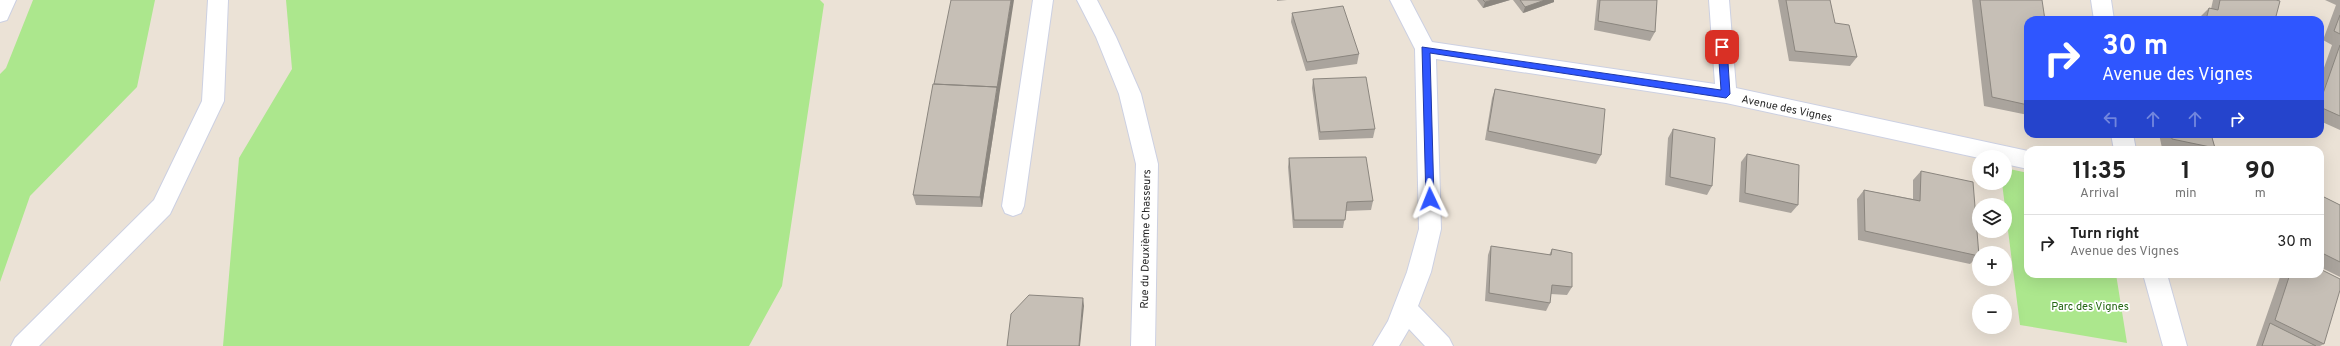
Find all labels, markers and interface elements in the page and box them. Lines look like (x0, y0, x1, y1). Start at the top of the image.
text: 30 m (2102, 29, 2168, 65)
pin (1705, 30, 1739, 64)
icon: right (2036, 32, 2088, 84)
icon: arrive (1711, 36, 1733, 58)
text: Avenue des Vignes (2102, 64, 2253, 87)
street label: Avenue des Vignes (1740, 93, 1833, 125)
icon: left (2100, 108, 2122, 130)
icon: ahead (2142, 108, 2164, 130)
icon: ahead (2184, 108, 2206, 130)
icon: right (2226, 108, 2248, 130)
map controls (1972, 150, 2012, 334)
button: sound (1972, 150, 2012, 190)
text: 11:35 (2072, 157, 2127, 187)
text: 1 (2181, 157, 2191, 187)
text: 90 (2245, 157, 2276, 187)
street label: Rue du Deuxième Chasseurs (1138, 169, 1154, 309)
position arrow (1409, 178, 1451, 220)
text: Arrival (2080, 186, 2119, 202)
text: min (2175, 186, 2197, 202)
text: m (2255, 186, 2266, 202)
button: layers (1972, 198, 2012, 238)
text: Turn right (2070, 225, 2139, 244)
icon: right (2036, 232, 2058, 254)
text: 30 m (2277, 233, 2312, 252)
text: Avenue des Vignes (2070, 244, 2179, 260)
button: + (1972, 246, 2012, 286)
button: − (1972, 294, 2012, 334)
park label: Parc des Vignes (2051, 300, 2129, 314)

